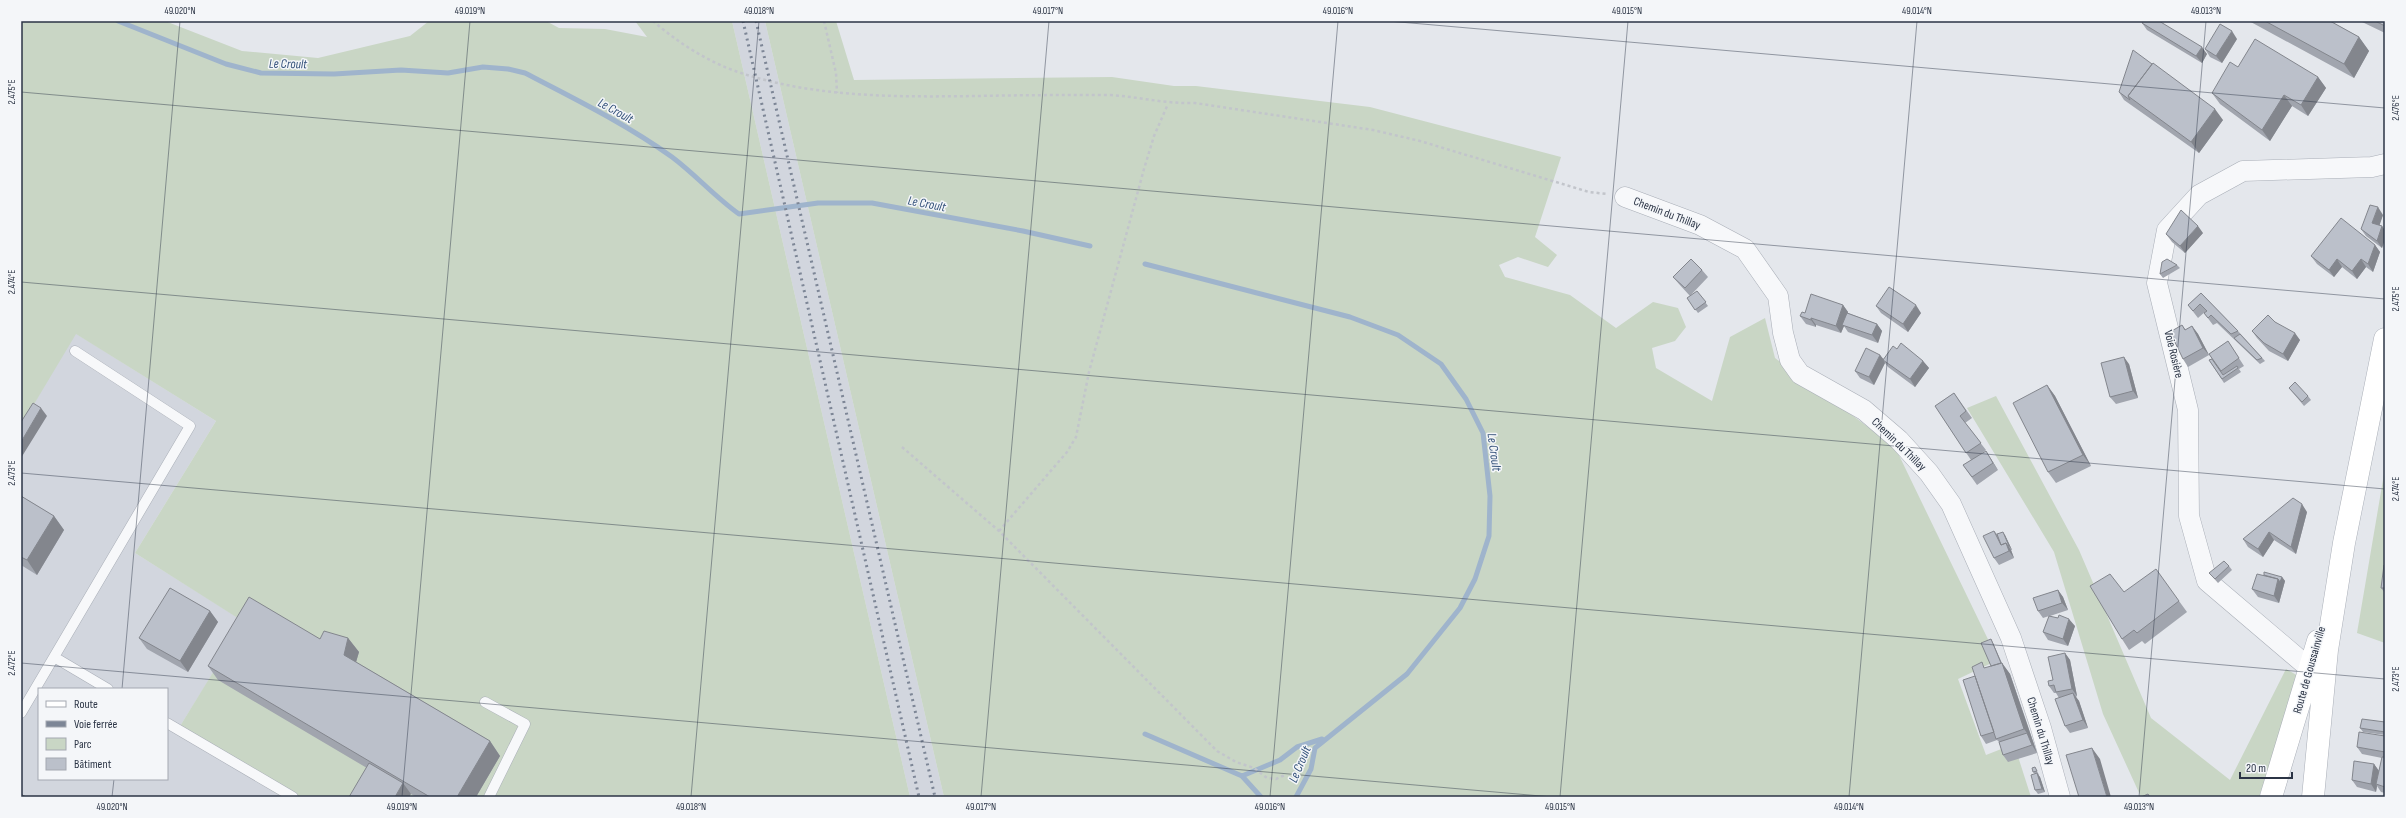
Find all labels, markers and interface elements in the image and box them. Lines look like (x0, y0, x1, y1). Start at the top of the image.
text: 49.020°N (164, 5, 196, 17)
text: 49.019°N (455, 5, 485, 17)
text: 49.018°N (744, 5, 774, 17)
text: 49.017°N (1033, 5, 1063, 17)
text: 49.016°N (1323, 5, 1353, 17)
text: 49.015°N (1612, 5, 1642, 17)
text: 49.014°N (1902, 5, 1932, 17)
text: 49.013°N (2191, 5, 2221, 17)
water label: Le Croult (269, 56, 308, 72)
text: 2.475°E (6, 79, 18, 105)
water label: Le Croult (595, 95, 637, 128)
text: 2.476°E (2390, 95, 2402, 121)
water label: Le Croult (907, 192, 948, 216)
street label: Chemin du Thillay (1631, 194, 1703, 233)
text: 2.474°E (6, 270, 18, 294)
text: 2.475°E (2390, 286, 2402, 312)
street label: Voie Rosière (2160, 329, 2187, 380)
street label: Chemin du Thillay (1868, 414, 1929, 474)
water label: Le Croult (1483, 432, 1505, 473)
text: 2.473°E (6, 460, 18, 486)
text: 2.474°E (2390, 477, 2402, 501)
street label: Route de Goussainville (2290, 625, 2329, 715)
text: 2.472°E (6, 650, 18, 676)
text: 2.473°E (2390, 666, 2402, 692)
legend (38, 688, 168, 780)
street label: Chemin du Thillay (2023, 695, 2058, 767)
text: Route (74, 697, 98, 712)
text: Voie ferrée (74, 717, 118, 732)
text: Parc (74, 737, 92, 752)
water label: Le Croult (1285, 743, 1315, 785)
scale bar (2240, 754, 2292, 780)
text: Bâtiment (74, 757, 112, 772)
text: 20 m (2246, 761, 2266, 776)
text: 49.020°N (96, 801, 128, 813)
text: 49.019°N (387, 801, 417, 813)
text: 49.018°N (676, 801, 706, 813)
text: 49.017°N (966, 801, 996, 813)
text: 49.016°N (1255, 801, 1285, 813)
text: 49.015°N (1545, 801, 1575, 813)
text: 49.014°N (1834, 801, 1864, 813)
text: 49.013°N (2124, 801, 2154, 813)

